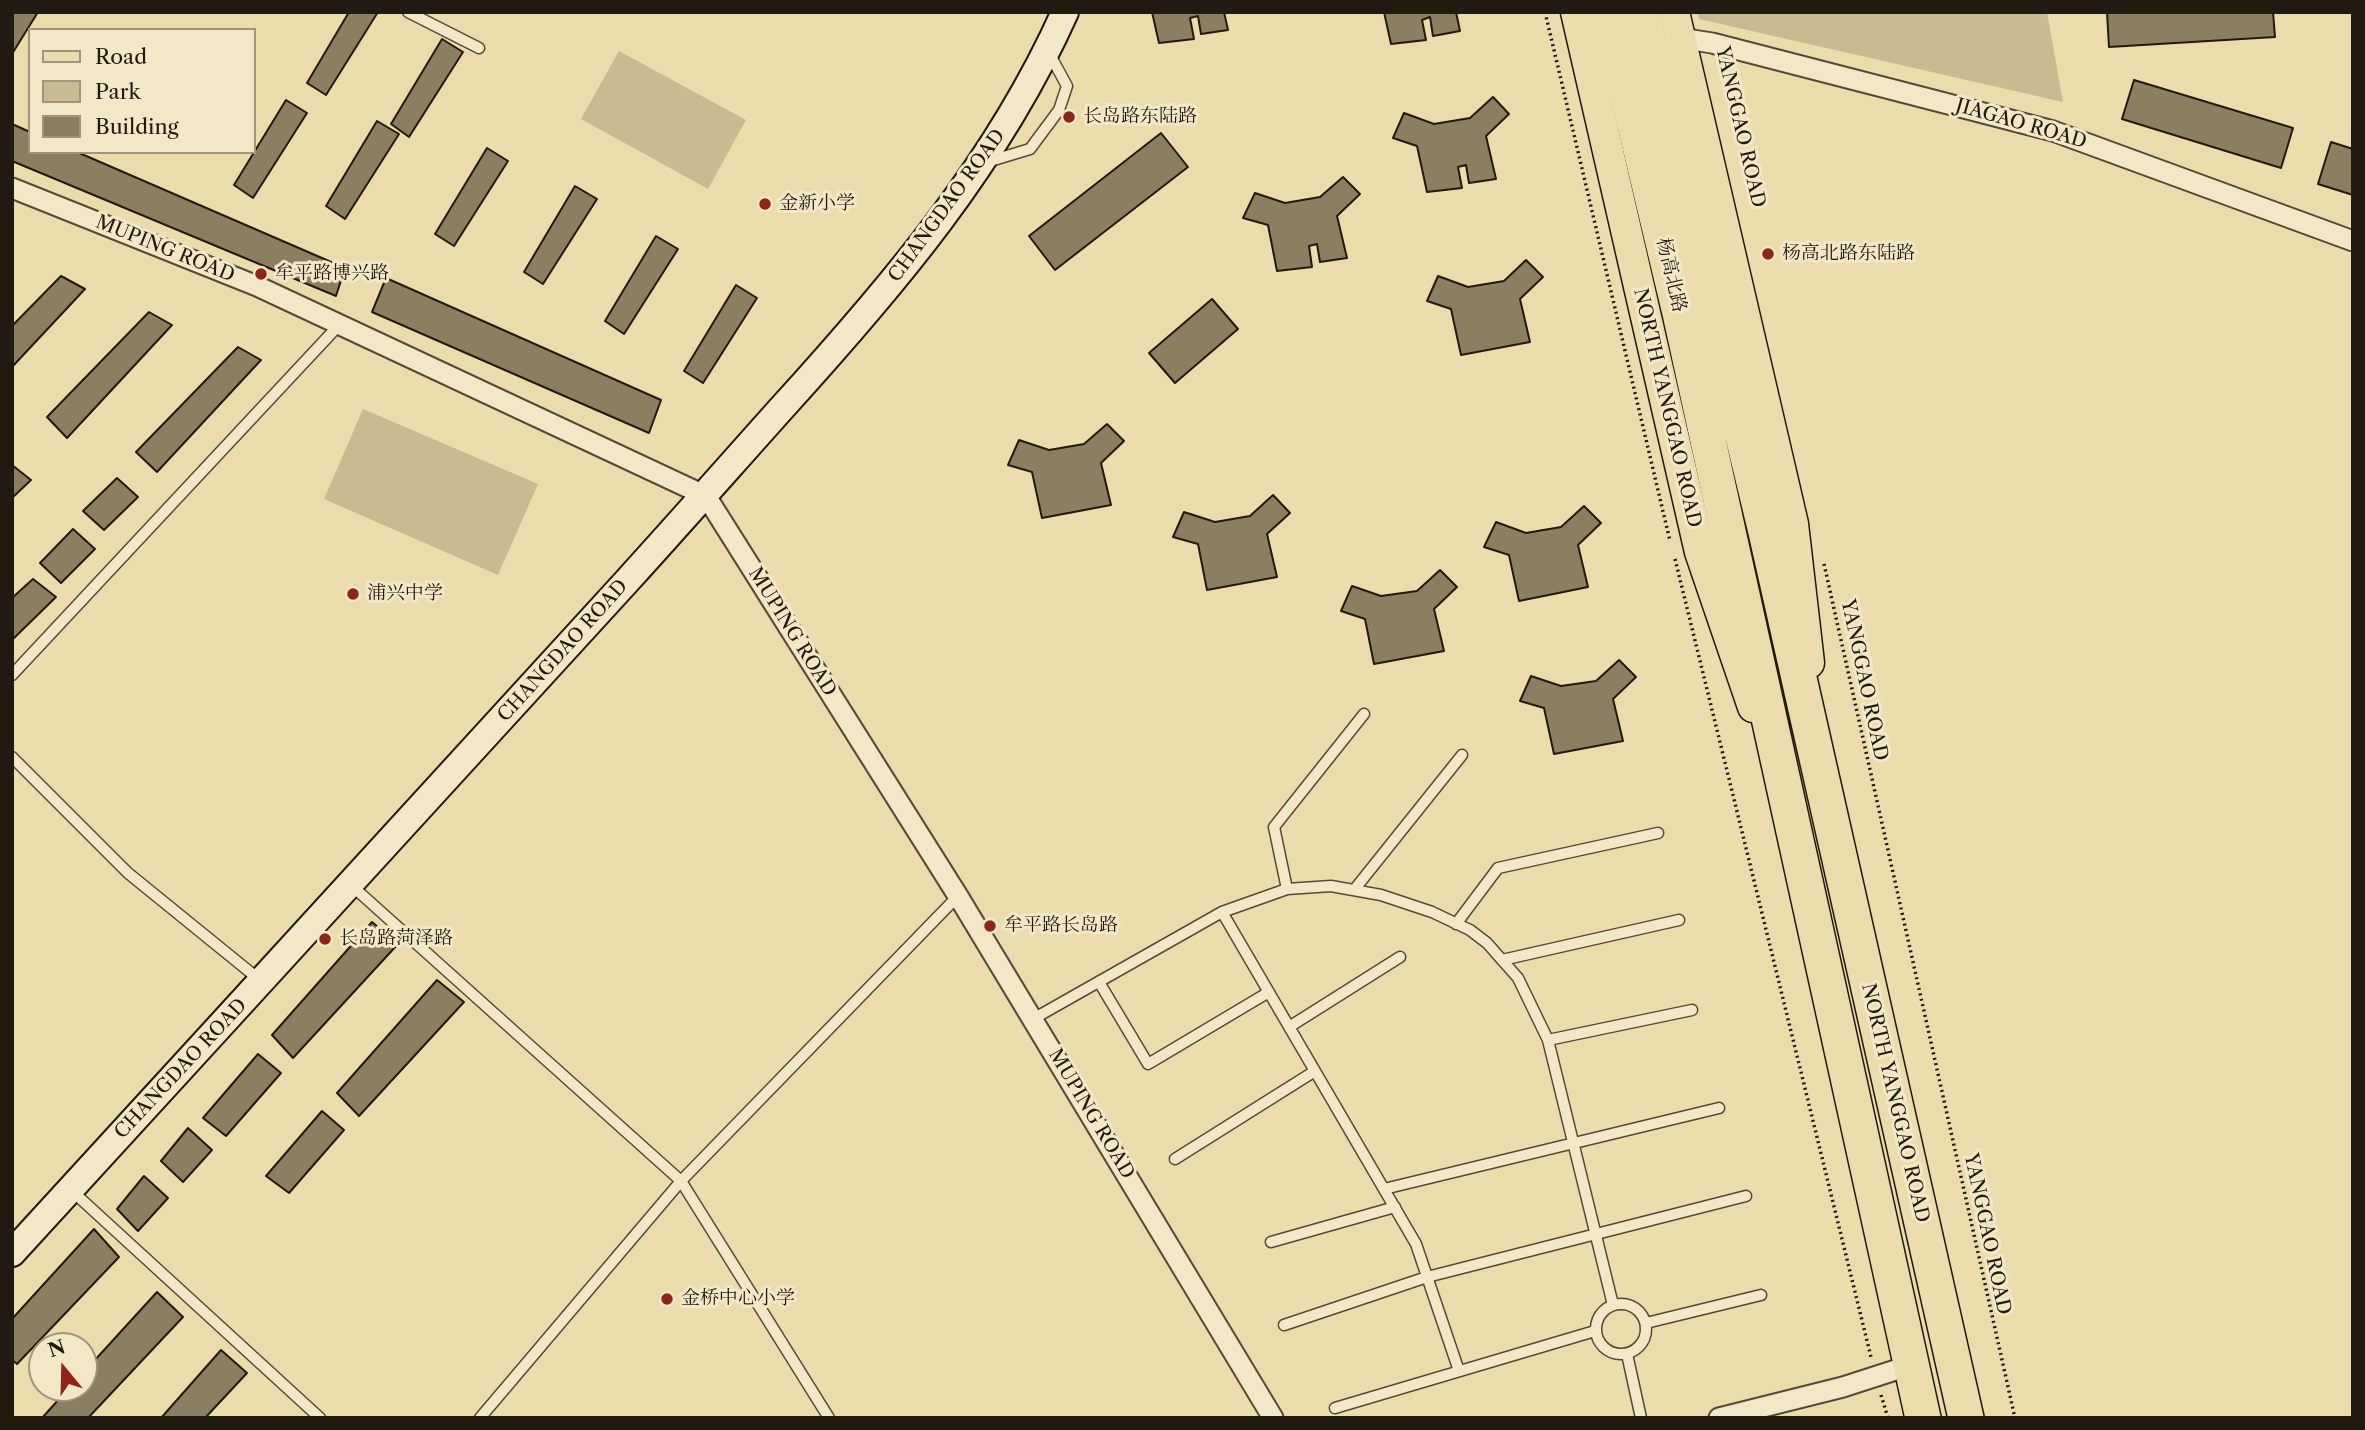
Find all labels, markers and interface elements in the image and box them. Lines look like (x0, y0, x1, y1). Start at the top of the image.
legend (28, 28, 256, 154)
text: Road (95, 44, 147, 69)
street label: YANGGAO ROAD (1710, 44, 1770, 210)
text: Park (95, 79, 141, 104)
street label: JIAGAO ROAD (1953, 94, 2089, 154)
place label: 长岛路东陆路 (1083, 106, 1197, 128)
marker: 长岛路东陆路 (1061, 109, 1077, 125)
text: Building (95, 114, 179, 139)
street label: CHANGDAO ROAD (884, 125, 1010, 287)
place label: 金新小学 (779, 193, 855, 215)
marker: 金新小学 (757, 196, 773, 212)
street label: MUPING ROAD (92, 211, 238, 287)
street label: 杨高北路 (1651, 235, 1691, 315)
place label: 杨高北路东陆路 (1782, 243, 1915, 265)
marker: 杨高北路东陆路 (1760, 246, 1776, 262)
place label: 牟平路博兴路 (275, 263, 389, 285)
marker: 牟平路博兴路 (253, 266, 269, 282)
street label: NORTH YANGGAO ROAD (1628, 286, 1706, 530)
street label: MUPING ROAD (743, 563, 841, 701)
street label: CHANGDAO ROAD (493, 575, 633, 727)
place label: 浦兴中学 (367, 583, 443, 605)
marker: 浦兴中学 (345, 586, 361, 602)
street label: YANGGAO ROAD (1836, 597, 1892, 763)
place label: 牟平路长岛路 (1004, 915, 1118, 937)
marker: 牟平路长岛路 (982, 918, 998, 934)
place label: 长岛路菏泽路 (339, 928, 453, 950)
marker: 长岛路菏泽路 (317, 931, 333, 947)
street label: NORTH YANGGAO ROAD (1856, 981, 1934, 1225)
street label: CHANGDAO ROAD (110, 994, 252, 1144)
street label: MUPING ROAD (1043, 1045, 1139, 1183)
street label: YANGGAO ROAD (1959, 1151, 2015, 1317)
place label: 金桥中心小学 (681, 1288, 795, 1310)
marker: 金桥中心小学 (659, 1291, 675, 1307)
north arrow (28, 1332, 98, 1402)
text: N (45, 1335, 68, 1362)

